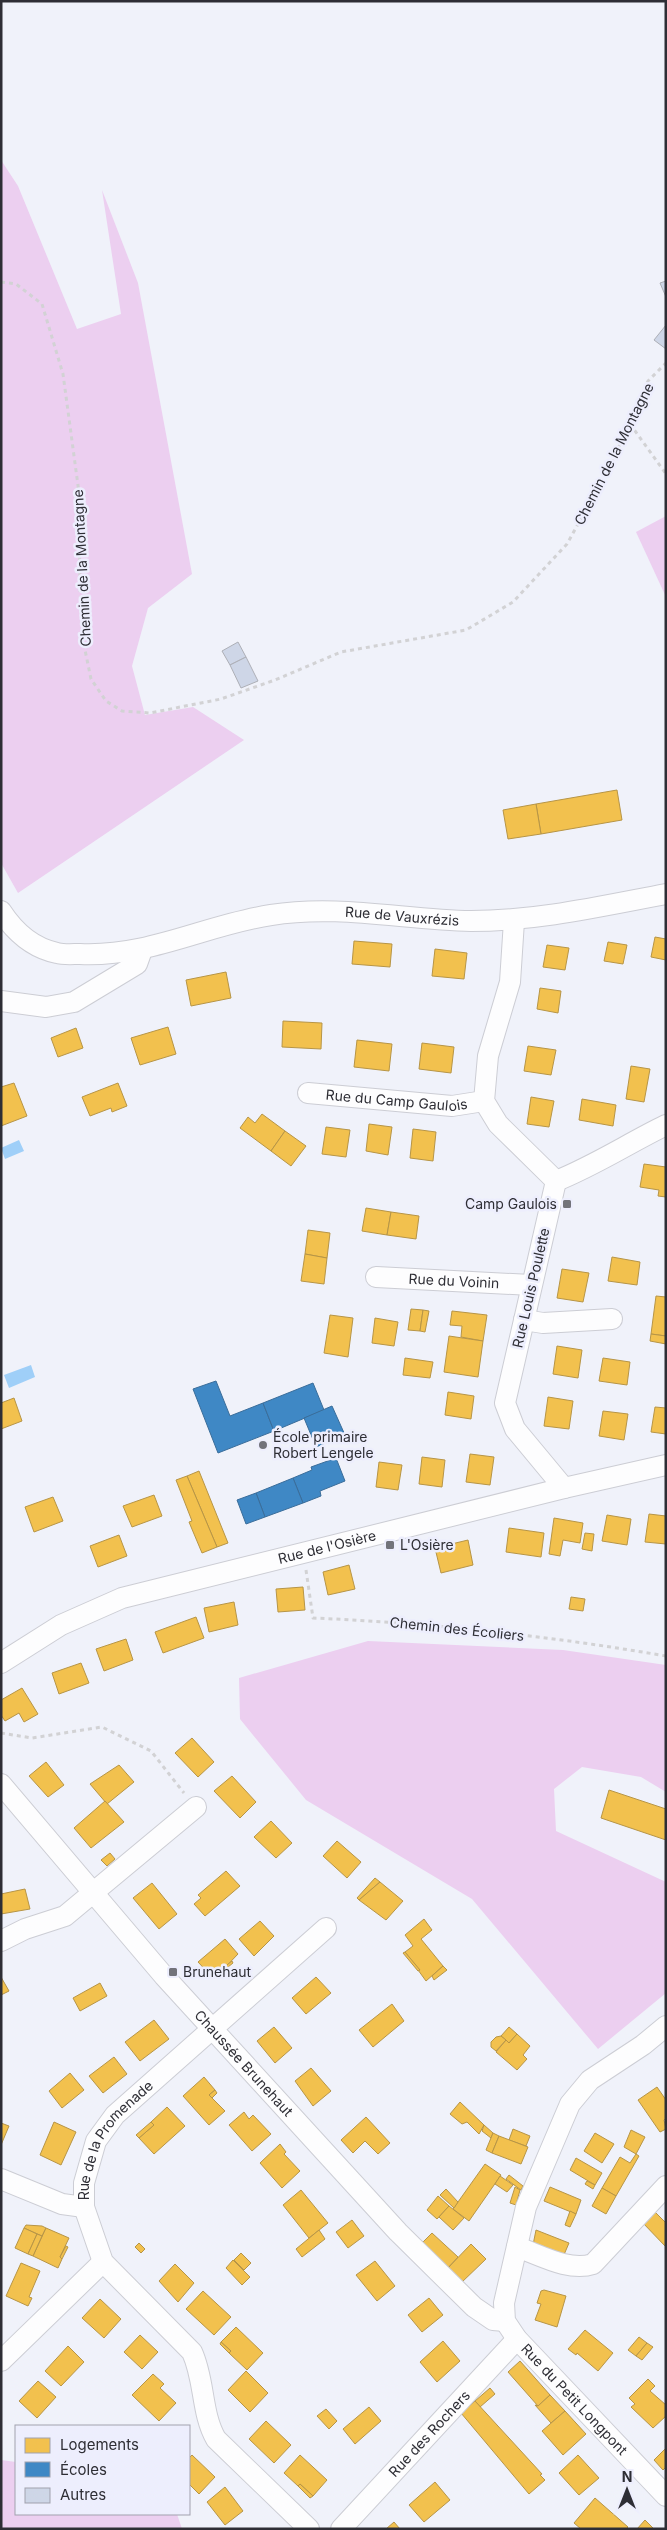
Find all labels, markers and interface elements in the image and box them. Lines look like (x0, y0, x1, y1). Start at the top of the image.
street label: Chemin de la Montagne (570, 380, 657, 528)
street label: Chemin de la Montagne (69, 489, 94, 647)
street label: Rue de Vauxrézis (345, 903, 459, 929)
street label: Rue du Camp Gaulois (325, 1086, 469, 1114)
place label: Camp Gaulois (465, 1195, 557, 1212)
marker: Camp Gaulois (561, 1198, 573, 1210)
street label: Rue Louis Poulette (508, 1226, 553, 1350)
street label: Rue du Voinin (408, 1270, 500, 1291)
place label: École primaire Robert Lengele (273, 1428, 374, 1461)
marker: École primaire Robert Lengele (257, 1439, 269, 1451)
street label: Rue de l'Osière (276, 1526, 378, 1567)
place label: L'Osière (400, 1536, 454, 1553)
marker: L'Osière (384, 1539, 396, 1551)
street label: Chemin des Écoliers (389, 1613, 525, 1644)
place label: Brunehaut (183, 1963, 252, 1980)
marker: Brunehaut (167, 1966, 179, 1978)
street label: Chaussée Brunehaut (191, 2006, 297, 2120)
street label: Rue de la Promenade (75, 2077, 156, 2200)
street label: Rue du Petit Longpont (518, 2340, 632, 2458)
street label: Rue des Rochers (385, 2386, 473, 2480)
legend (15, 2425, 190, 2515)
text: Logements (60, 2435, 139, 2454)
text: Écoles (60, 2460, 107, 2479)
north arrow (602, 2465, 652, 2515)
text: N (622, 2468, 632, 2485)
text: Autres (60, 2485, 106, 2504)

